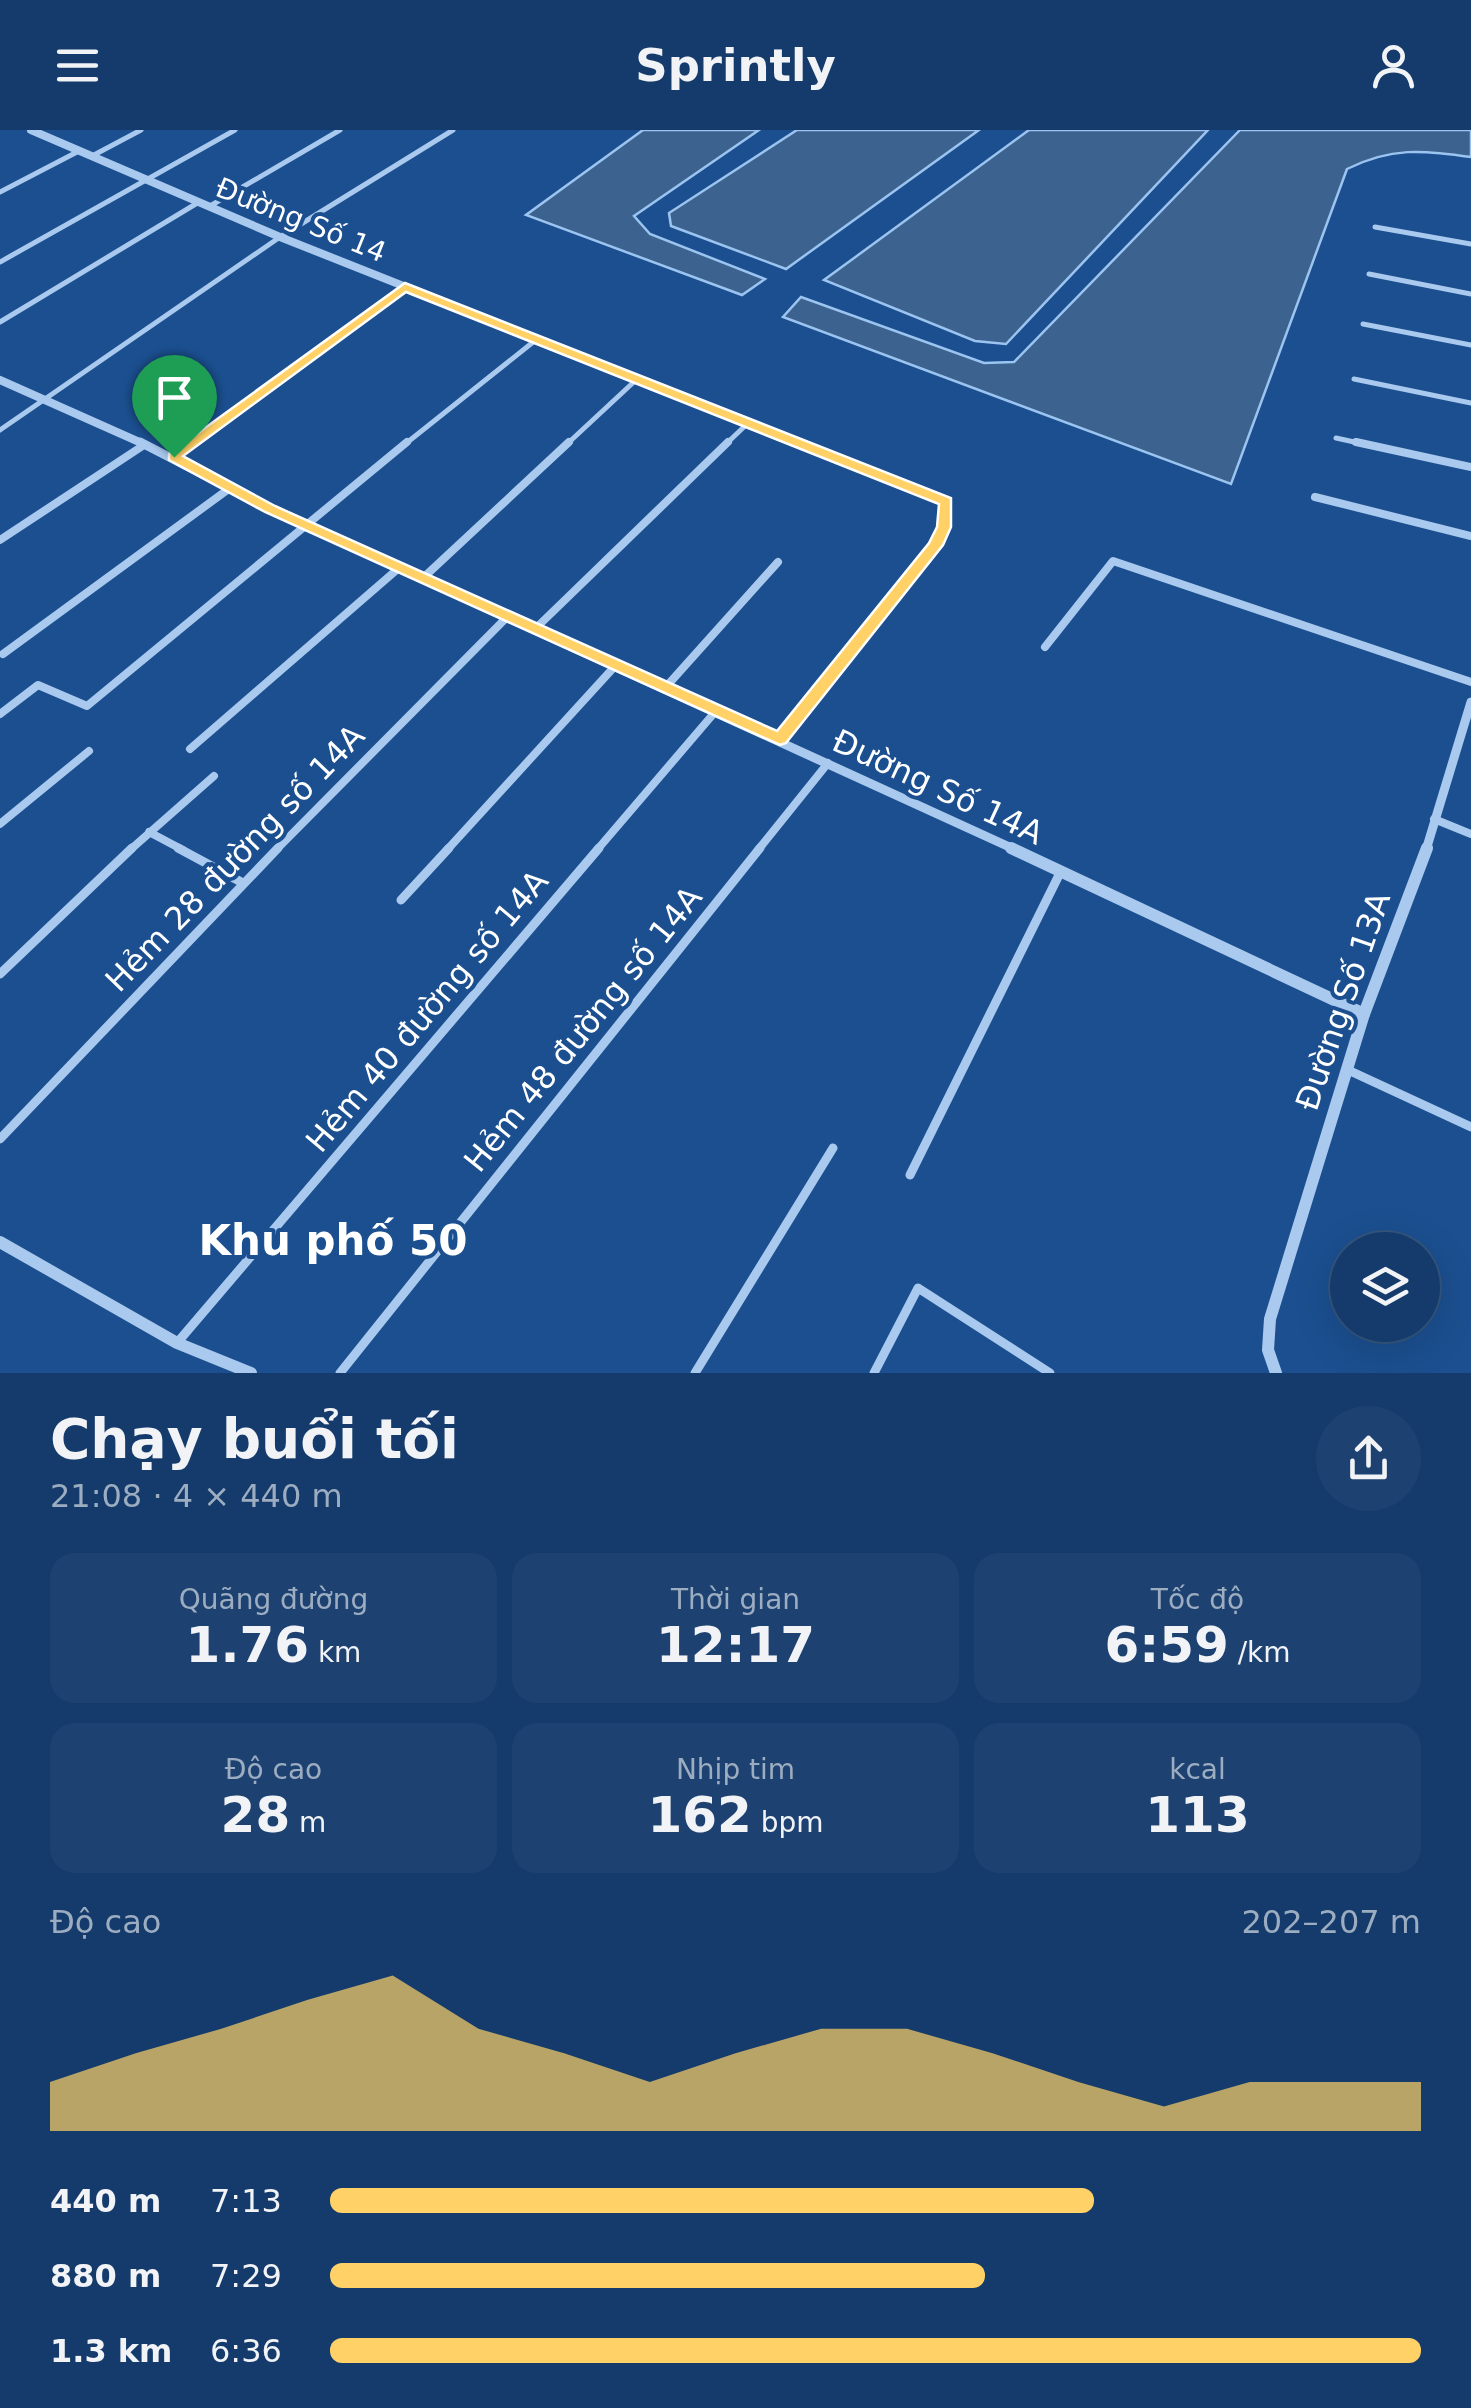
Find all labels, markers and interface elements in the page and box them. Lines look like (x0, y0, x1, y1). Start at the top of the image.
icon: menu (50, 38, 105, 93)
icon: person (1366, 38, 1421, 93)
text: Sprintly (635, 39, 836, 92)
street label: Đường Số 14 (211, 171, 391, 269)
pin (132, 355, 217, 458)
icon: arrive (147, 370, 202, 425)
street label: Hẻm 28 đường số 14A (98, 717, 372, 999)
street label: Đường Số 14A (827, 722, 1049, 852)
street label: Hẻm 40 đường số 14A (298, 862, 556, 1160)
street label: Hẻm 48 đường số 14A (456, 879, 710, 1179)
street label: Đường Số 13A (1288, 887, 1398, 1115)
district label: Khu phố 50 (199, 1216, 467, 1265)
map controls (1330, 1232, 1440, 1342)
button: layers (1330, 1232, 1440, 1342)
button: share (1316, 1406, 1421, 1511)
text: Chạy buổi tối (50, 1407, 459, 1471)
text: 21:08 · 4 × 440 m (50, 1477, 343, 1515)
text: Quãng đường (179, 1583, 368, 1616)
text: Thời gian (671, 1583, 800, 1616)
text: Tốc độ (1151, 1583, 1244, 1616)
text: 1.76 (186, 1616, 309, 1674)
text: 12:17 (656, 1616, 815, 1674)
text: 6:59 (1104, 1616, 1229, 1674)
text: km (309, 1636, 361, 1669)
text: /km (1229, 1636, 1291, 1669)
text: Độ cao (225, 1753, 322, 1786)
text: Nhịp tim (676, 1753, 795, 1786)
text: kcal (1169, 1753, 1226, 1786)
text: 28 (221, 1786, 290, 1844)
text: 162 (647, 1786, 752, 1844)
text: 113 (1145, 1786, 1250, 1844)
text: m (290, 1806, 326, 1839)
text: bpm (752, 1806, 824, 1839)
text: Độ cao (50, 1903, 161, 1941)
text: 202–207 m (1242, 1903, 1421, 1941)
text: 440 m (50, 2182, 161, 2220)
text: 7:13 (210, 2182, 282, 2220)
text: 880 m (50, 2257, 161, 2295)
text: 7:29 (210, 2257, 282, 2295)
text: 1.3 km (50, 2332, 172, 2370)
text: 6:36 (210, 2332, 282, 2370)

